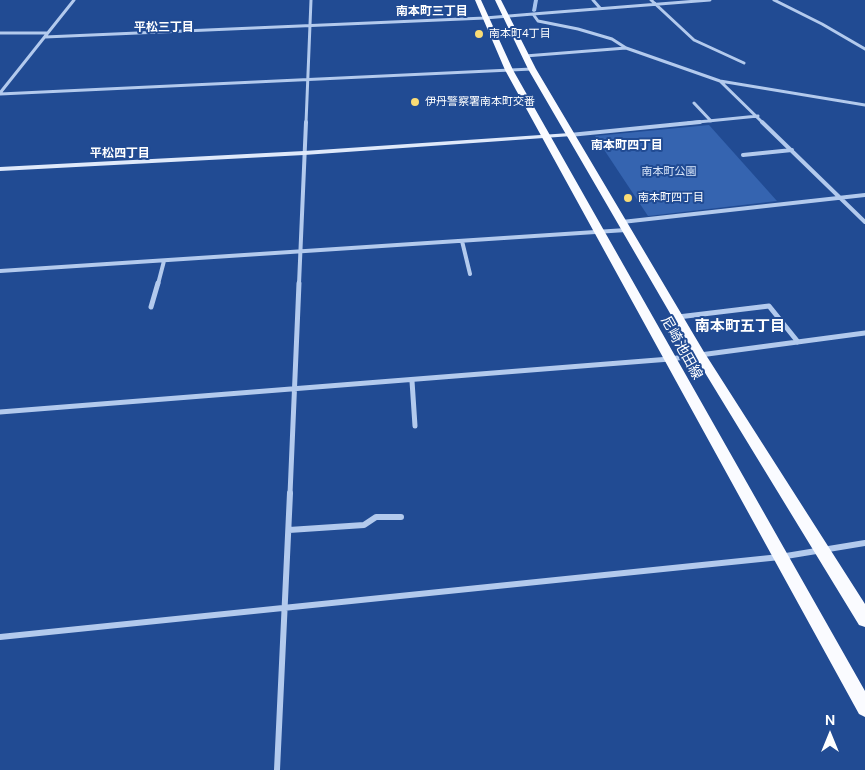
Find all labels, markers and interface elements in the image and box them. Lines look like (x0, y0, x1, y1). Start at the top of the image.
district label: 南本町三丁目 (396, 5, 468, 19)
district label: 平松三丁目 (134, 21, 194, 35)
place label: 南本町4丁目 (489, 27, 551, 41)
marker: 南本町4丁目 (473, 28, 485, 40)
place label: 伊丹警察署南本町交番 (425, 95, 535, 109)
marker: 伊丹警察署南本町交番 (409, 96, 421, 108)
district label: 南本町四丁目 (591, 139, 663, 153)
district label: 平松四丁目 (90, 147, 150, 161)
park label: 南本町公園 (642, 165, 696, 179)
place label: 南本町四丁目 (638, 191, 704, 205)
marker: 南本町四丁目 (622, 192, 634, 204)
street label: 尼崎池田線 (657, 313, 705, 383)
district label: 南本町五丁目 (695, 318, 785, 336)
north arrow (805, 710, 855, 760)
text: N (825, 711, 835, 729)

